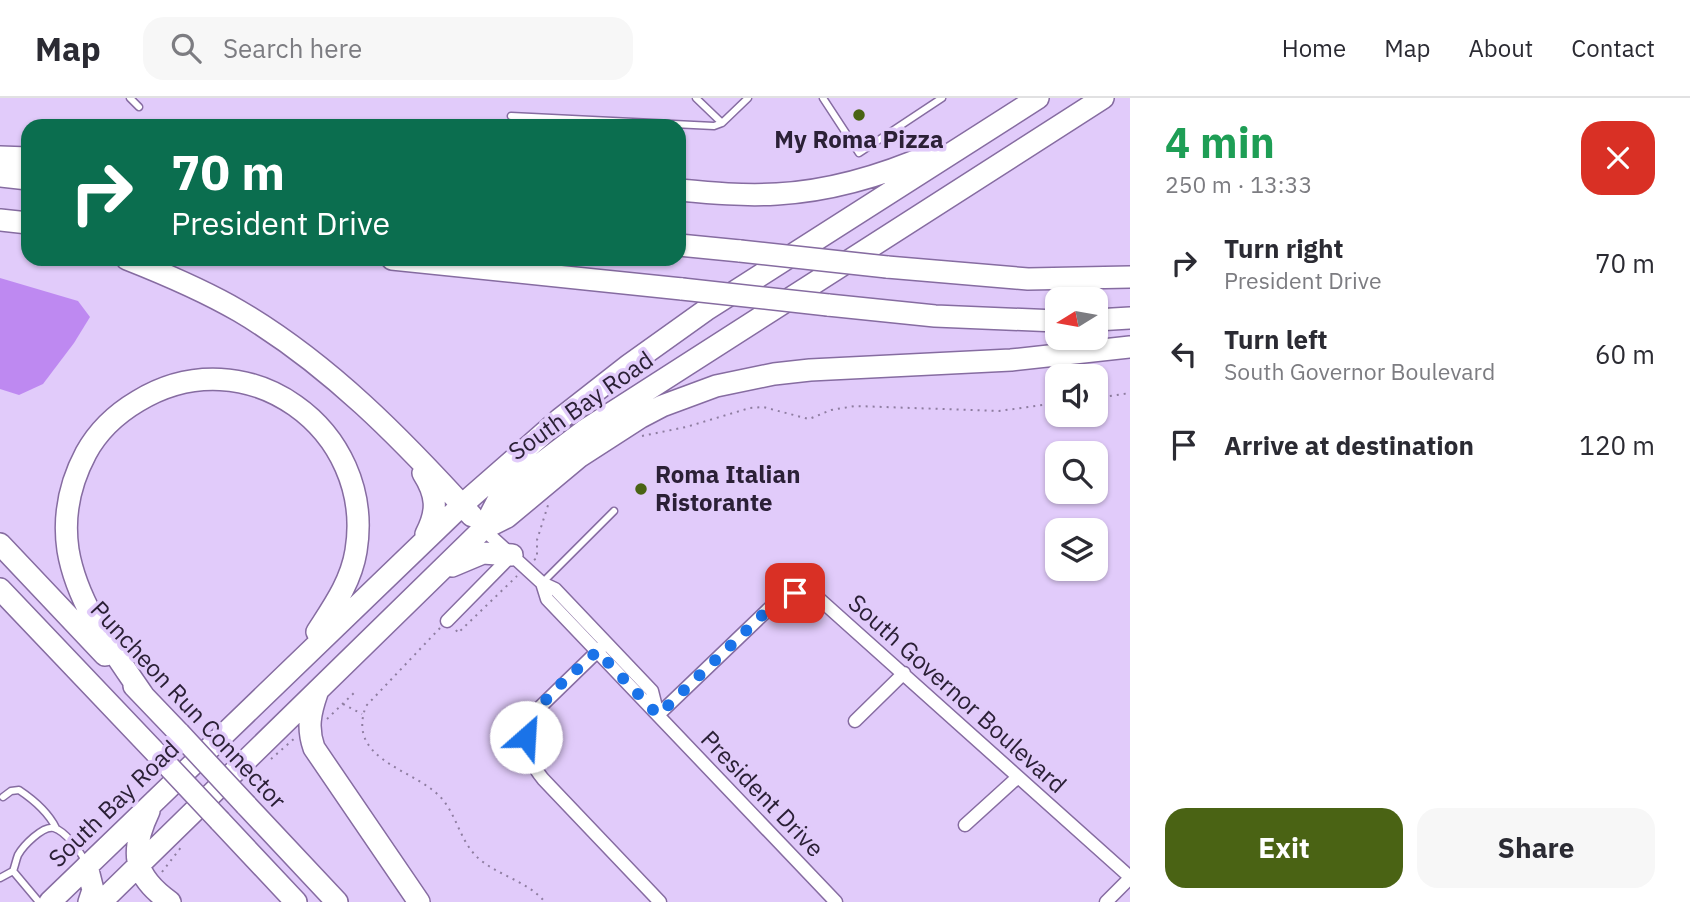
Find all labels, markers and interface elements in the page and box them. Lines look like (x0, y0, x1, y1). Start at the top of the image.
search box (143, 17, 633, 80)
text: Map (35, 27, 101, 70)
icon: search (167, 29, 205, 67)
text: Search here (223, 31, 362, 65)
text: Home (1282, 32, 1346, 64)
text: Map (1384, 32, 1430, 64)
text: About (1468, 32, 1533, 64)
text: Contact (1571, 32, 1655, 64)
marker: My Roma Pizza (851, 107, 867, 123)
text: 4 min (1165, 115, 1275, 170)
button: close (1581, 121, 1655, 195)
place label: My Roma Pizza (774, 123, 944, 155)
text: 70 m (171, 140, 285, 203)
icon: right (56, 147, 147, 238)
text: 250 m · 13:33 (1165, 169, 1312, 199)
text: President Drive (171, 202, 390, 244)
text: Turn right (1224, 231, 1343, 265)
icon: right (1165, 244, 1203, 282)
text: 70 m (1595, 246, 1655, 280)
text: President Drive (1224, 265, 1382, 295)
north arrow (1045, 287, 1108, 350)
map controls (1045, 287, 1108, 581)
text: Turn left (1224, 322, 1327, 356)
icon: left (1165, 335, 1203, 373)
text: 60 m (1595, 337, 1655, 371)
street label: South Bay Road (502, 343, 659, 467)
text: South Governor Boulevard (1224, 356, 1495, 386)
button: sound (1045, 364, 1108, 427)
icon: arrive (1165, 426, 1203, 464)
text: Arrive at destination (1224, 428, 1474, 462)
text: 120 m (1579, 428, 1655, 462)
button: search (1045, 441, 1108, 504)
place label: Roma Italian Ristorante (655, 458, 800, 518)
marker: Roma Italian Ristorante (633, 481, 649, 497)
button: layers (1045, 518, 1108, 581)
pin (765, 563, 825, 623)
icon: arrive (776, 574, 814, 612)
street label: South Governor Boulevard (842, 587, 1074, 800)
street label: Puncheon Run Connector (84, 594, 294, 815)
position arrow (489, 700, 563, 774)
street label: President Drive (694, 723, 831, 864)
street label: South Bay Road (41, 733, 186, 874)
button: Exit (1165, 808, 1403, 888)
button: Share (1417, 808, 1655, 888)

